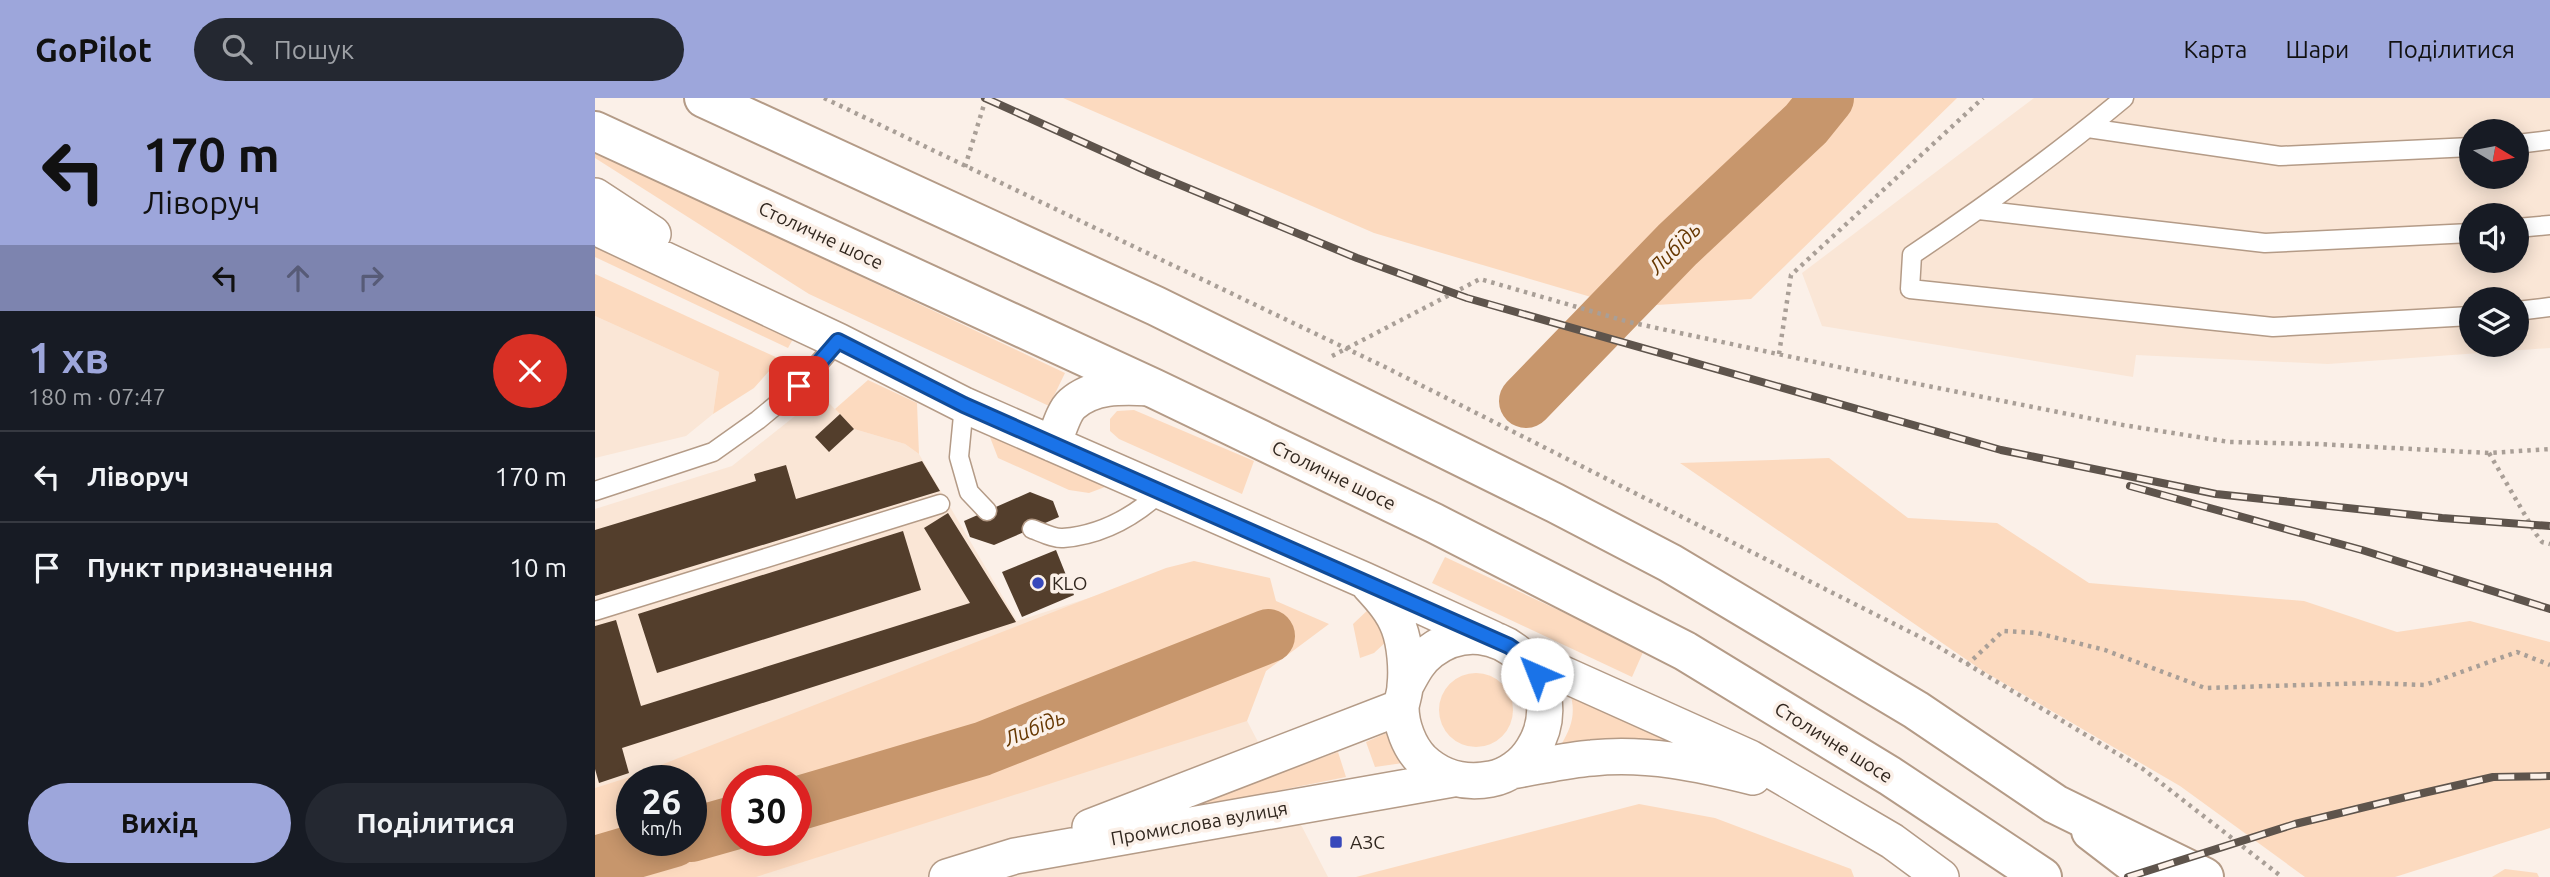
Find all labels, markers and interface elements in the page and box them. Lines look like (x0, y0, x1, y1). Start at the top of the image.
search box (194, 18, 684, 81)
icon: search (218, 30, 256, 68)
text: GoPilot (35, 31, 152, 68)
text: Пошук (274, 35, 354, 64)
text: Карта (2183, 36, 2247, 63)
text: Шари (2285, 36, 2349, 63)
text: Поділитися (2387, 36, 2515, 63)
north arrow (2459, 119, 2529, 189)
map controls (2459, 119, 2529, 357)
icon: left (28, 126, 119, 217)
text: 170 m (143, 126, 280, 181)
text: Ліворуч (143, 184, 260, 220)
street label: Столичне шосе (755, 197, 887, 273)
button: sound (2459, 203, 2529, 273)
water label: Либідь (1643, 216, 1705, 279)
icon: left (206, 259, 244, 297)
icon: ahead (279, 259, 317, 297)
icon: right (352, 259, 390, 297)
button: layers (2459, 287, 2529, 357)
text: 1 хв (28, 334, 109, 381)
button: close (493, 334, 567, 408)
pin (769, 356, 829, 416)
icon: arrive (780, 367, 818, 405)
text: 180 m · 07:47 (28, 384, 166, 409)
street label: Столичне шосе (1269, 436, 1399, 514)
icon: left (28, 458, 66, 496)
text: Ліворуч (87, 462, 189, 491)
text: 170 m (495, 462, 567, 491)
icon: arrive (28, 549, 66, 587)
text: Пункт призначення (87, 553, 333, 582)
text: 10 m (509, 553, 567, 582)
place label: KLO (1052, 572, 1087, 594)
marker: KLO (1030, 575, 1046, 591)
position arrow (1500, 637, 1574, 711)
street label: Столичне шосе (1771, 697, 1897, 787)
water label: Либідь (1000, 704, 1069, 751)
speed limit sign: 30 (721, 765, 812, 856)
text: 26 (642, 781, 681, 821)
button: Вихід (28, 783, 291, 863)
button: Поділитися (305, 783, 567, 863)
street label: Промислова вулиця (1109, 797, 1289, 849)
text: km/h (641, 818, 682, 838)
place label: АЗС (1350, 831, 1385, 853)
marker: АЗС (1328, 834, 1344, 850)

